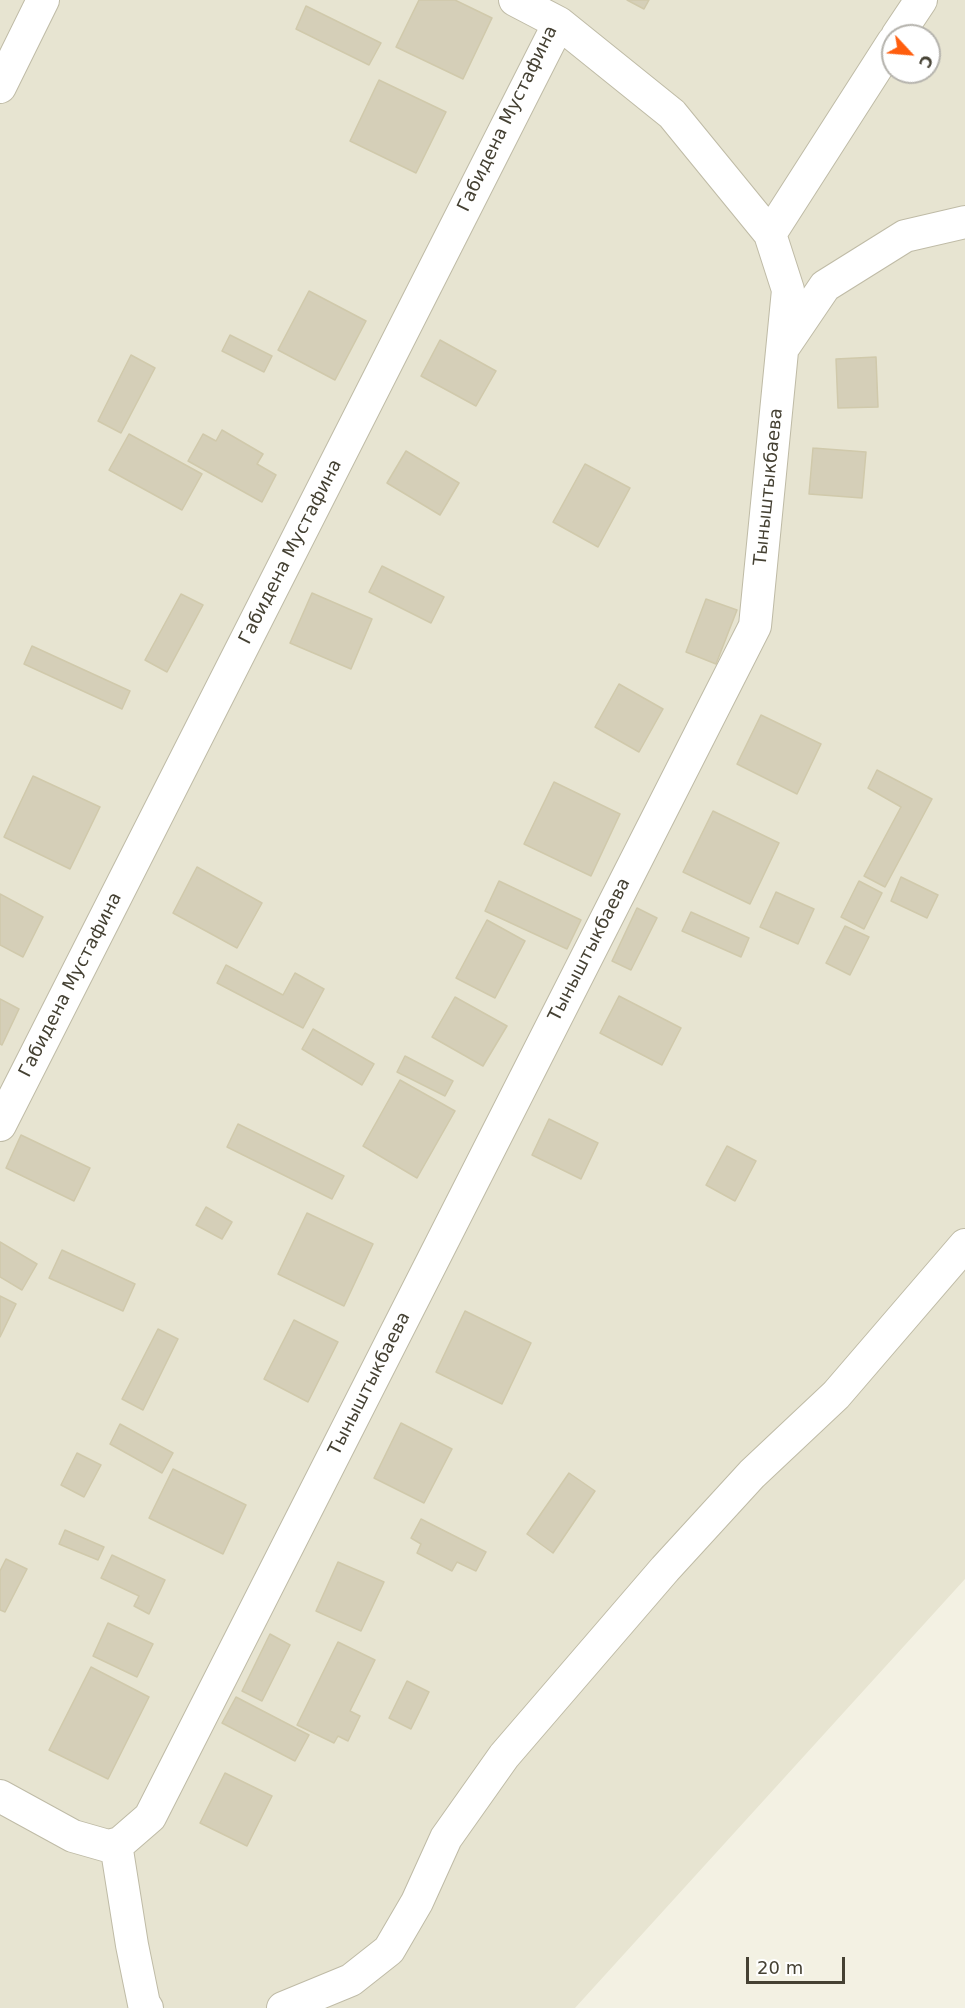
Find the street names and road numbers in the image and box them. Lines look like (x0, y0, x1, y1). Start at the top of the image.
street label: Габидена Мустафина (454, 22, 562, 216)
street label: Тыныштыкбаева (750, 407, 788, 567)
street label: Габидена Мустафина (235, 456, 347, 648)
street label: Тыныштыкбаева (544, 875, 636, 1025)
street label: Габидена Мустафина (15, 889, 127, 1081)
street label: Тыныштыкбаева (324, 1309, 416, 1459)

